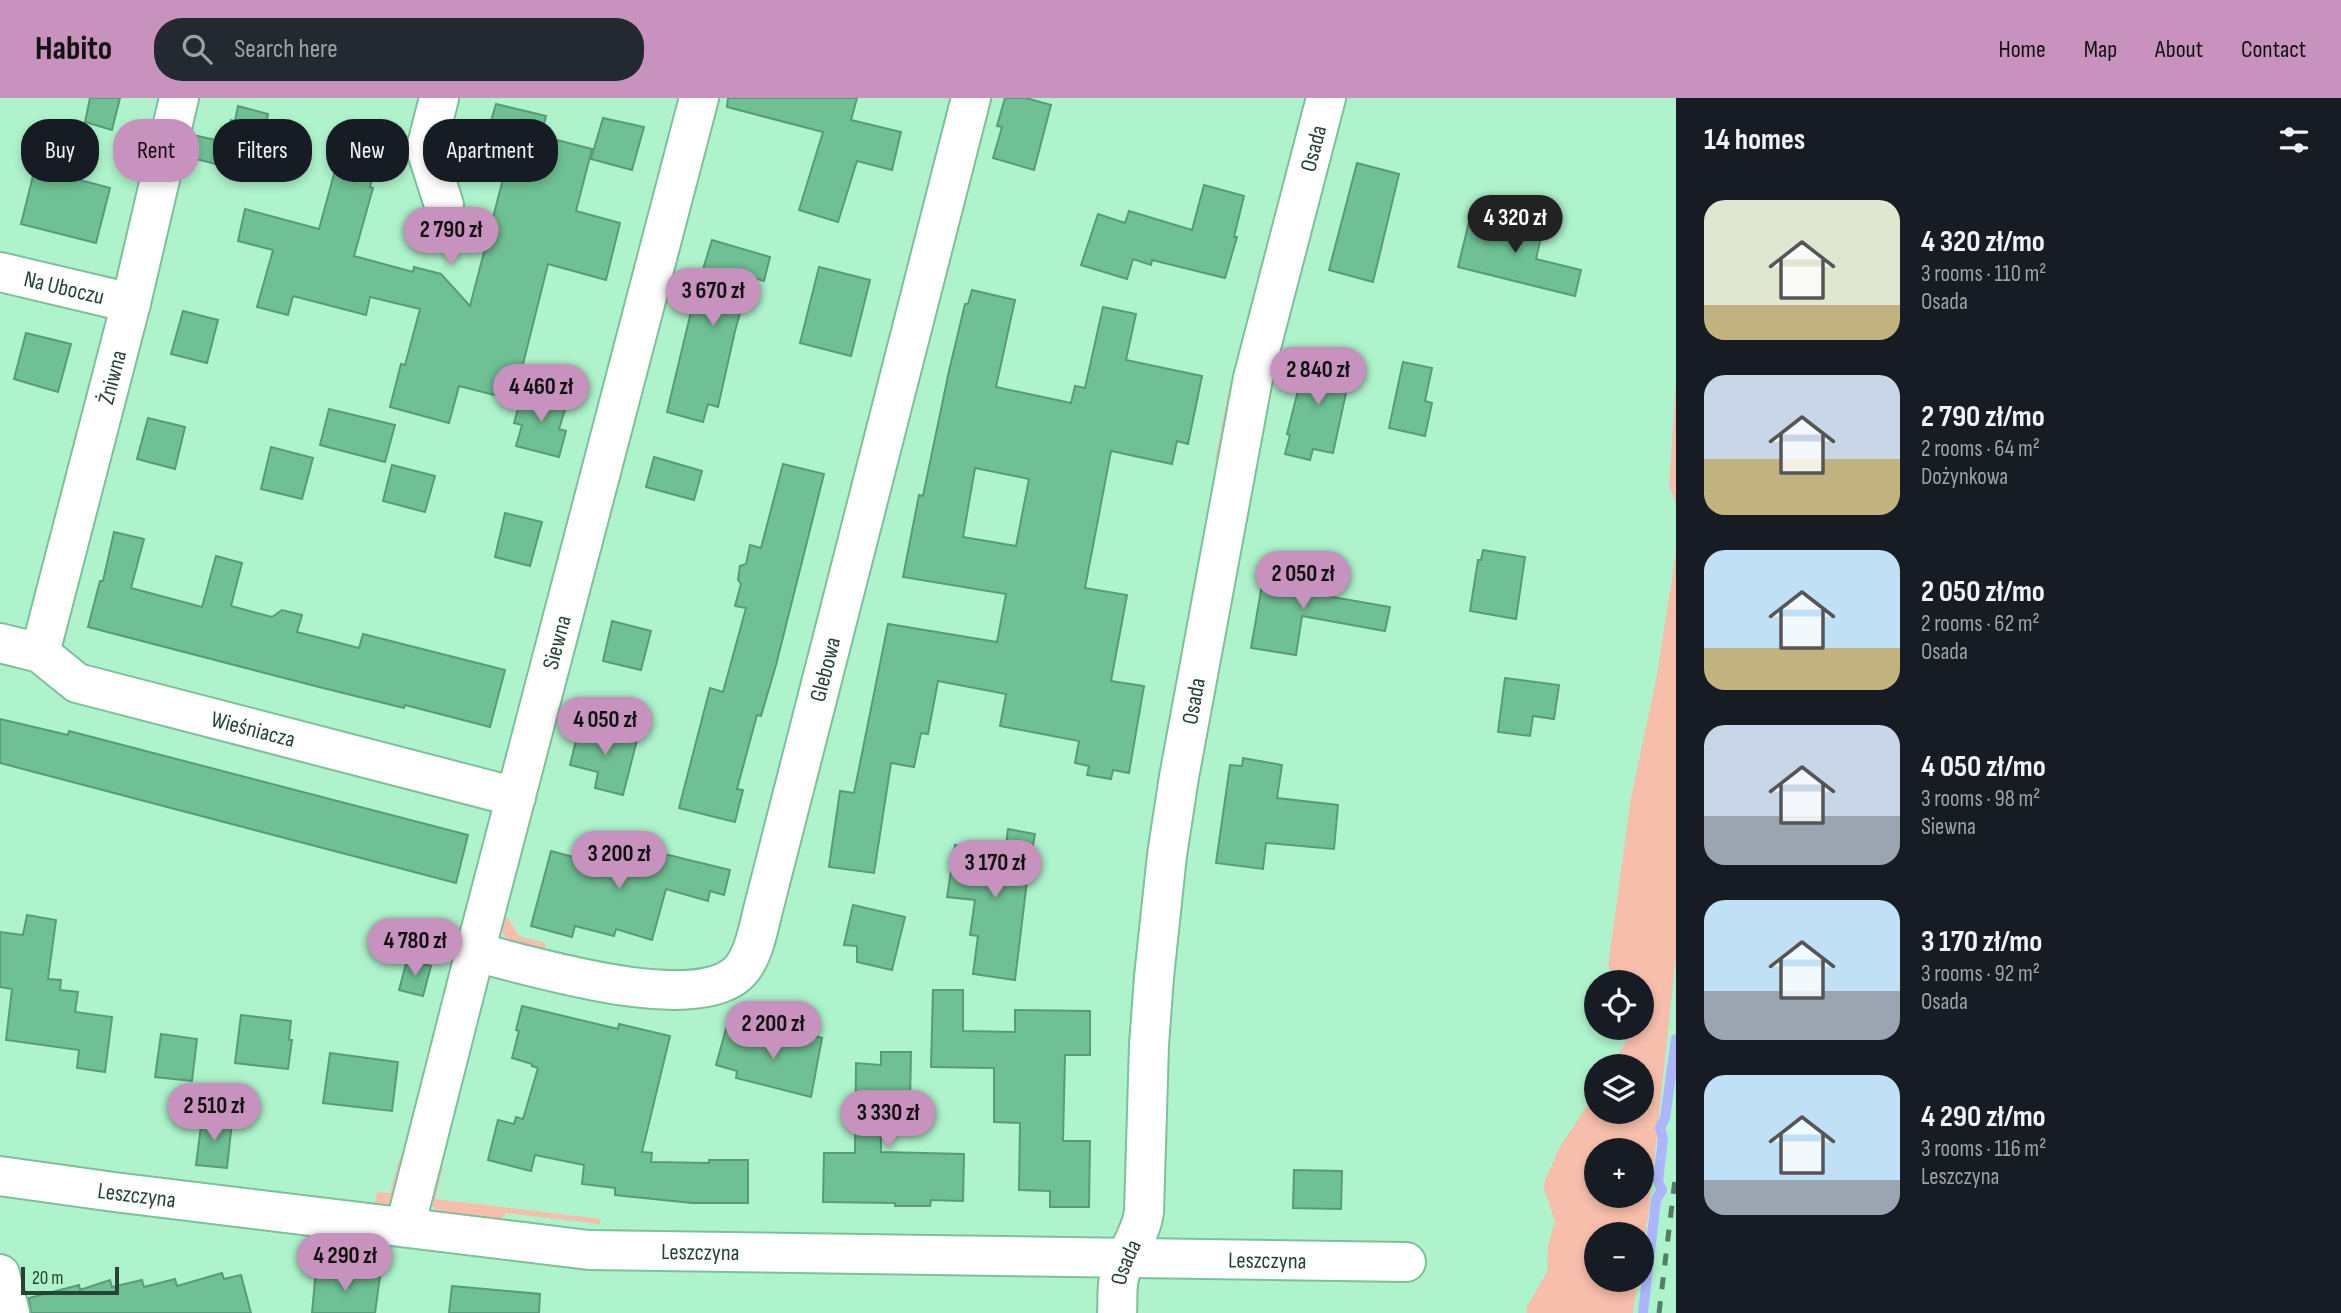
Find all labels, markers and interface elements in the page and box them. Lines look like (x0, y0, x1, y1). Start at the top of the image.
search box (154, 18, 644, 81)
text: Habito (35, 29, 112, 69)
icon: search (178, 30, 216, 68)
text: Search here (234, 34, 338, 65)
text: Home (1998, 35, 2046, 64)
text: Map (2084, 35, 2117, 64)
text: About (2155, 35, 2203, 64)
text: Contact (2241, 35, 2306, 64)
chip: Buy (21, 119, 99, 182)
chip: Rent (113, 119, 199, 182)
chip: Filters (213, 119, 312, 182)
chip: New (326, 119, 409, 182)
chip: Apartment (423, 119, 558, 182)
icon: filters (2275, 121, 2313, 159)
street label: Osada (1294, 122, 1333, 175)
text: 14 homes (1704, 122, 1805, 158)
pin: 4 320 zł (1443, 195, 1587, 255)
text: 4 320 zł (1484, 204, 1546, 232)
pin: 2 790 zł (379, 208, 523, 267)
text: 2 790 zł (420, 216, 482, 244)
text: 4 320 zł/mo (1921, 224, 2045, 260)
icon: home (1760, 228, 1844, 312)
text: 3 rooms · 110 m² (1921, 260, 2046, 288)
street label: Na Uboczu (21, 265, 107, 311)
pin: 3 670 zł (641, 268, 785, 328)
text: 3 670 zł (682, 277, 744, 305)
text: Osada (1921, 288, 1968, 316)
street label: Żniwna (92, 347, 133, 408)
pin: 2 840 zł (1246, 348, 1390, 407)
text: 2 840 zł (1286, 356, 1350, 384)
pin: 4 460 zł (469, 364, 613, 424)
text: 4 460 zł (509, 373, 573, 401)
text: 2 790 zł/mo (1921, 399, 2045, 435)
icon: home (1760, 403, 1844, 487)
text: 2 rooms · 64 m² (1921, 435, 2040, 463)
text: Dożynkowa (1921, 463, 2008, 491)
pin: 2 050 zł (1231, 552, 1375, 611)
text: 2 050 zł (1272, 560, 1334, 588)
text: 2 050 zł/mo (1921, 574, 2045, 610)
icon: home (1760, 578, 1844, 662)
text: 2 rooms · 62 m² (1921, 610, 2040, 638)
street label: Siewna (537, 612, 578, 673)
street label: Glebowa (804, 634, 847, 705)
text: Osada (1921, 638, 1968, 666)
street label: Osada (1176, 676, 1212, 727)
pin: 4 050 zł (533, 698, 677, 757)
street label: Wieśniacza (208, 705, 298, 754)
text: 4 050 zł (573, 706, 637, 734)
text: 4 050 zł/mo (1921, 749, 2046, 785)
icon: home (1760, 753, 1844, 837)
text: 3 rooms · 98 m² (1921, 785, 2040, 813)
text: Siewna (1921, 813, 1976, 841)
pin: 3 200 zł (547, 832, 691, 891)
text: 3 200 zł (587, 840, 651, 868)
pin: 3 170 zł (923, 840, 1067, 900)
text: 3 170 zł (965, 849, 1025, 877)
pin: 4 780 zł (343, 918, 487, 978)
text: 3 170 zł/mo (1921, 924, 2042, 960)
text: 4 780 zł (383, 927, 447, 955)
icon: home (1760, 928, 1844, 1012)
text: 3 rooms · 92 m² (1921, 960, 2040, 988)
map controls (1584, 970, 1654, 1292)
button: locate (1584, 970, 1654, 1040)
text: Osada (1921, 988, 1968, 1016)
pin: 2 200 zł (701, 1002, 845, 1061)
text: 2 200 zł (742, 1010, 804, 1038)
button: layers (1584, 1054, 1654, 1124)
pin: 2 510 zł (142, 1084, 286, 1143)
pin: 3 330 zł (816, 1090, 960, 1150)
text: 2 510 zł (184, 1092, 244, 1120)
text: 3 330 zł (857, 1099, 919, 1127)
text: 4 290 zł/mo (1921, 1099, 2046, 1135)
icon: home (1760, 1103, 1844, 1187)
text: 3 rooms · 116 m² (1921, 1135, 2046, 1163)
button: + (1584, 1138, 1654, 1208)
text: Leszczyna (1921, 1163, 1999, 1191)
street label: Leszczyna (96, 1177, 177, 1214)
button: − (1584, 1222, 1654, 1292)
pin: 4 290 zł (273, 1234, 417, 1293)
street label: Osada (1105, 1235, 1148, 1287)
street label: Leszczyna (661, 1238, 740, 1267)
text: 4 290 zł (313, 1242, 377, 1270)
street label: Leszczyna (1228, 1246, 1307, 1276)
scale bar (21, 1264, 119, 1296)
text: 20 m (32, 1267, 64, 1290)

